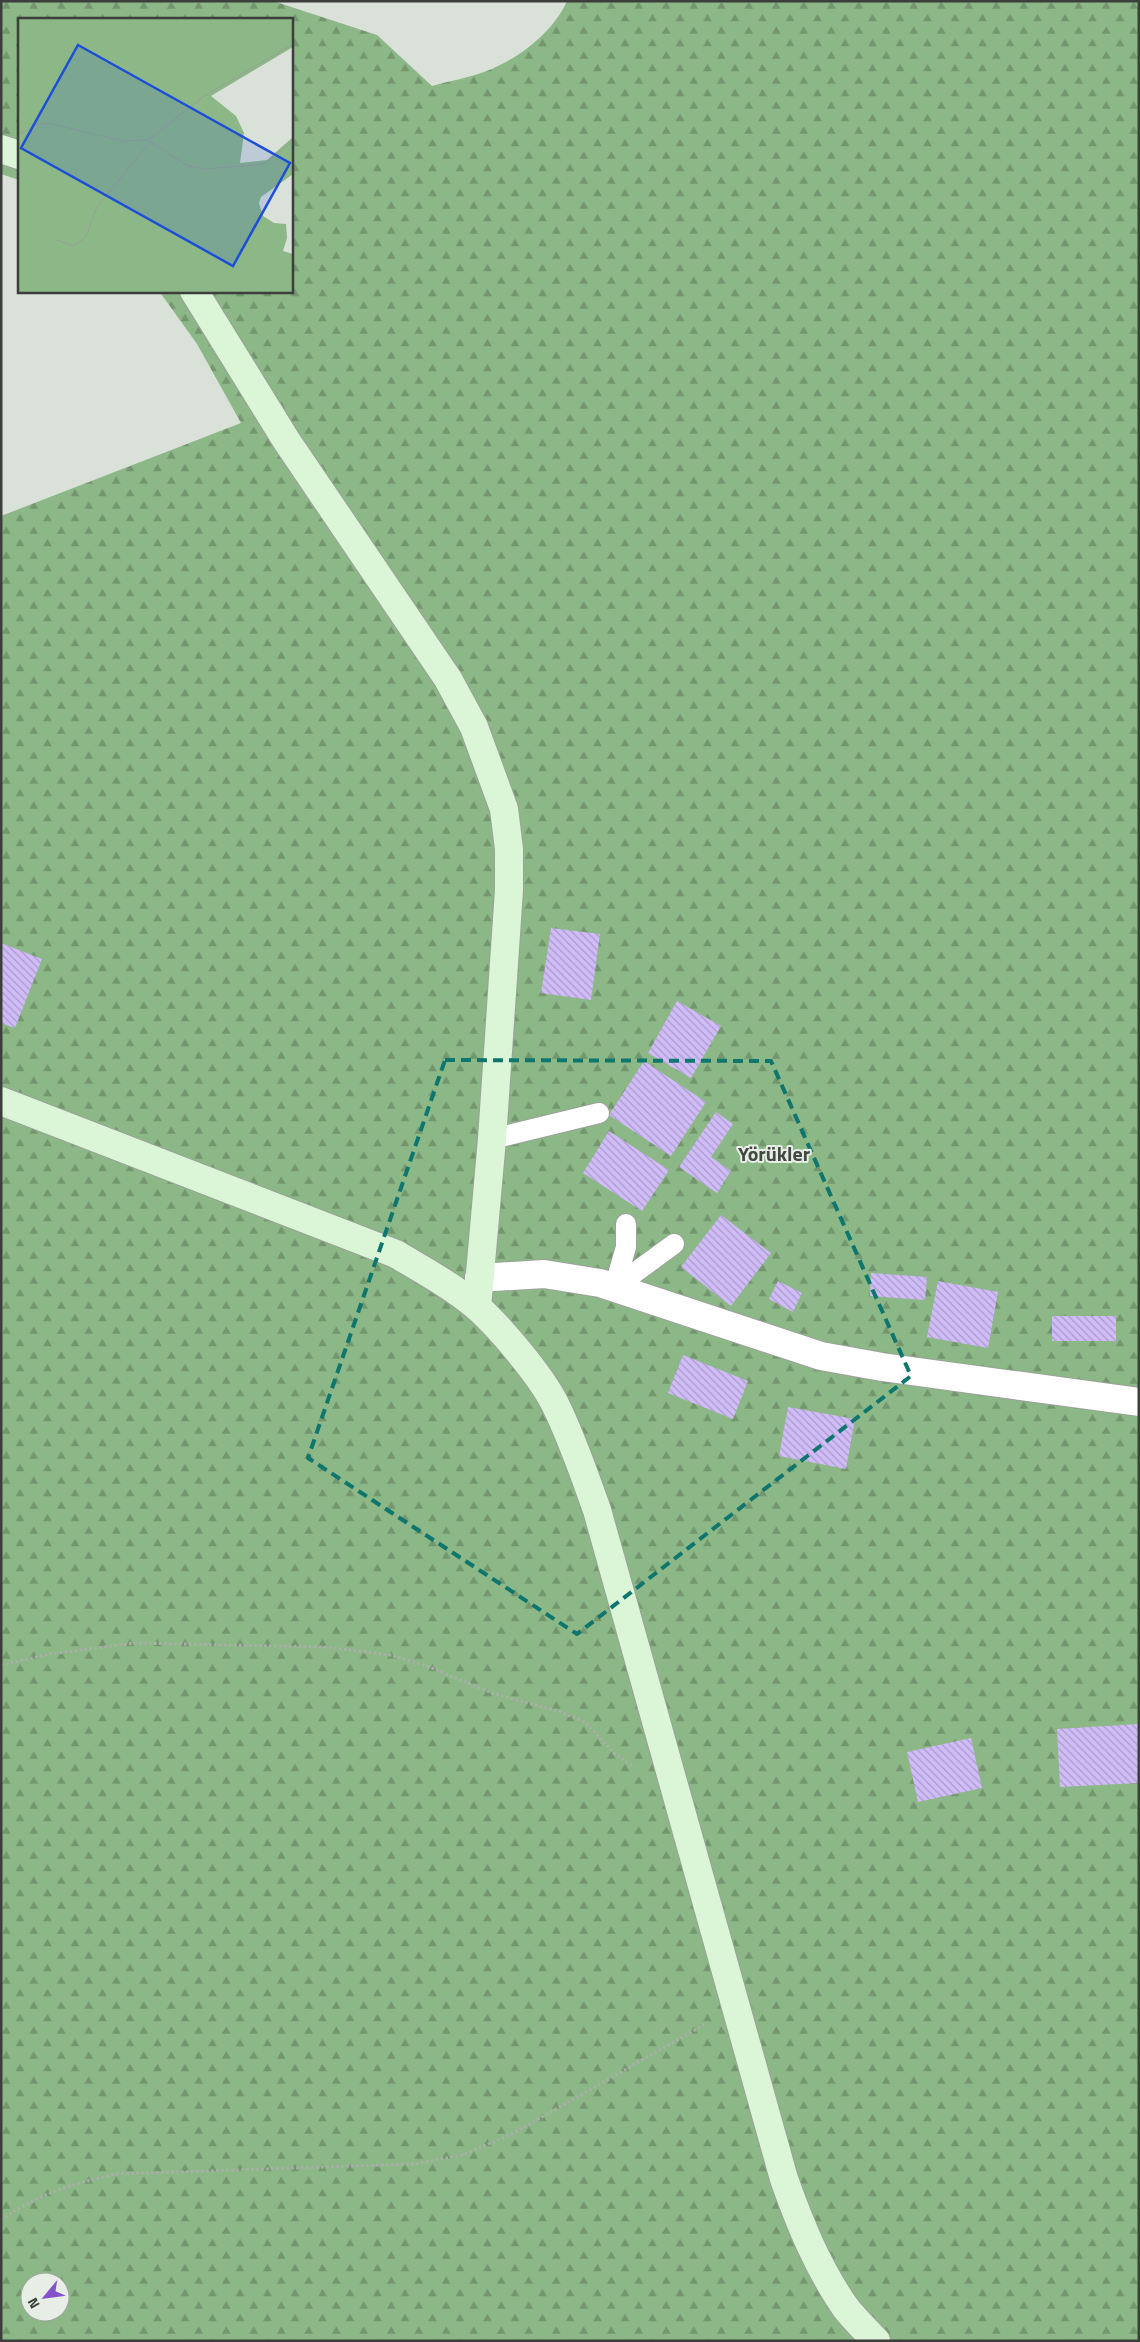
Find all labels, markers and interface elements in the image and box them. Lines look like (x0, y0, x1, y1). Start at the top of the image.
inset map (18, 18, 292, 292)
district label: Yörükler (738, 1138, 811, 1169)
north arrow (20, 2272, 70, 2322)
text: N (22, 2294, 45, 2313)

